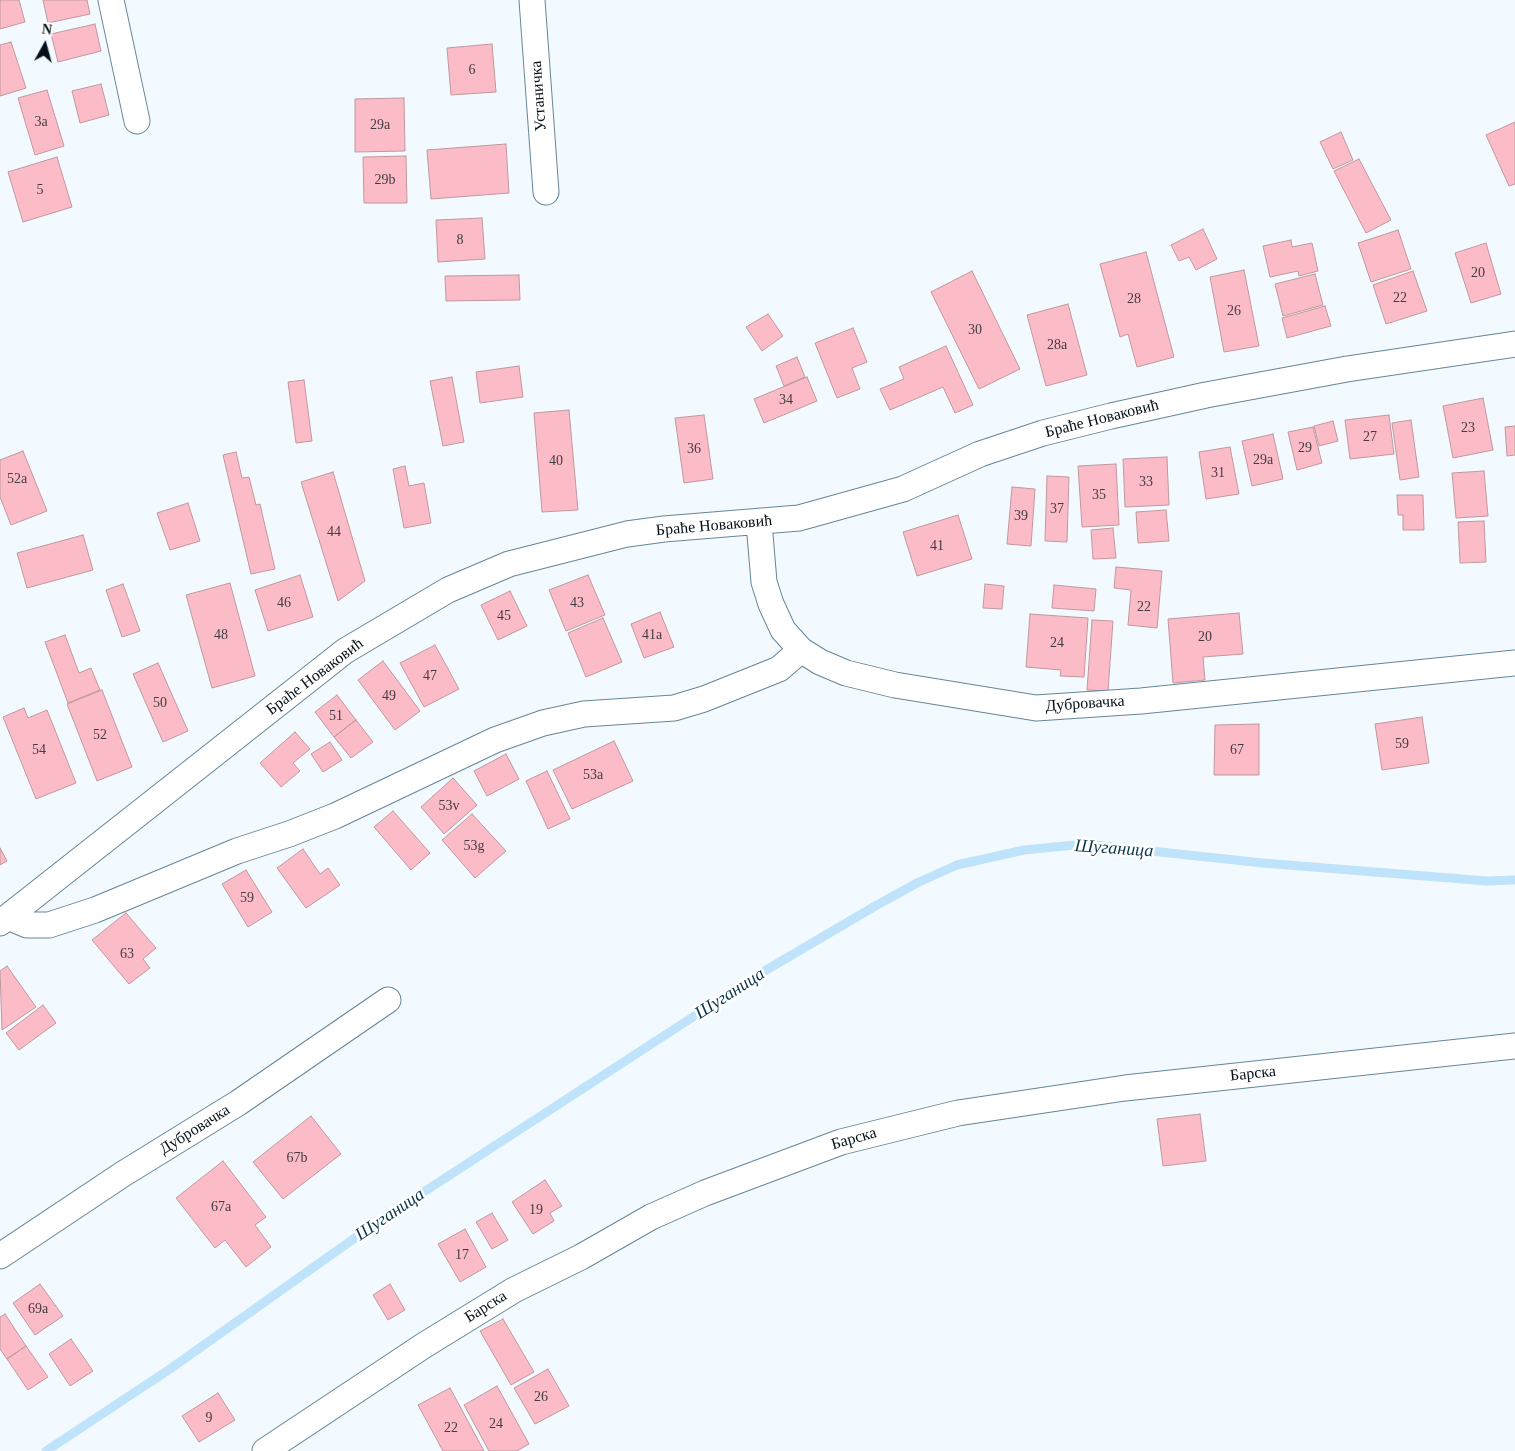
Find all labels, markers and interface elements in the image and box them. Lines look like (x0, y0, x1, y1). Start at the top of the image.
north arrow (20, 20, 70, 70)
text: N (41, 22, 53, 38)
street label: Устаничка (527, 60, 551, 132)
house number: 6 (468, 62, 476, 78)
house number: 3a (34, 114, 48, 130)
house number: 29a (370, 117, 390, 133)
house number: 29b (374, 172, 396, 188)
house number: 5 (36, 182, 44, 198)
house number: 8 (456, 232, 464, 248)
house number: 20 (1471, 265, 1485, 281)
house number: 22 (1393, 290, 1407, 306)
house number: 28 (1127, 291, 1141, 307)
house number: 26 (1227, 303, 1241, 319)
house number: 30 (968, 322, 982, 338)
house number: 28a (1047, 337, 1067, 353)
house number: 34 (779, 392, 793, 408)
street label: Браће Новаковић (1043, 396, 1161, 442)
house number: 23 (1461, 420, 1475, 436)
house number: 27 (1363, 429, 1377, 445)
house number: 29 (1298, 440, 1312, 456)
house number: 36 (687, 441, 701, 457)
house number: 29a (1253, 452, 1273, 468)
house number: 40 (549, 453, 563, 469)
house number: 31 (1211, 465, 1225, 481)
house number: 52a (7, 471, 27, 487)
house number: 33 (1139, 474, 1153, 490)
house number: 35 (1092, 487, 1106, 503)
house number: 37 (1050, 501, 1064, 517)
house number: 39 (1014, 508, 1028, 524)
street label: Браће Новаковић (655, 511, 773, 541)
house number: 44 (327, 524, 341, 540)
house number: 41 (930, 538, 944, 554)
house number: 46 (277, 595, 291, 611)
house number: 43 (570, 595, 584, 611)
house number: 22 (1137, 599, 1151, 615)
house number: 45 (497, 608, 511, 624)
house number: 48 (214, 627, 228, 643)
house number: 41a (642, 627, 662, 643)
house number: 20 (1198, 629, 1212, 645)
street label: Браће Новаковић (263, 634, 367, 720)
house number: 24 (1050, 635, 1064, 651)
house number: 47 (423, 668, 437, 684)
house number: 49 (382, 688, 396, 704)
street label: Дубровачка (1045, 692, 1125, 716)
house number: 50 (153, 695, 167, 711)
house number: 51 (329, 708, 343, 724)
house number: 52 (93, 727, 107, 743)
house number: 59 (1395, 736, 1409, 752)
house number: 54 (32, 742, 46, 758)
house number: 67 (1230, 742, 1244, 758)
house number: 53a (583, 767, 603, 783)
house number: 53v (438, 798, 459, 814)
water label: Шуганица (1074, 835, 1154, 863)
house number: 53g (464, 838, 484, 854)
house number: 59 (240, 890, 254, 906)
house number: 63 (120, 946, 134, 962)
water label: Шуганица (691, 963, 769, 1025)
street label: Барска (1229, 1062, 1277, 1086)
street label: Дубровачка (156, 1101, 234, 1159)
street label: Барска (829, 1123, 879, 1155)
house number: 67b (286, 1150, 308, 1166)
water label: Шуганица (351, 1184, 429, 1246)
house number: 67a (211, 1199, 231, 1215)
house number: 19 (529, 1202, 543, 1218)
house number: 17 (455, 1247, 469, 1263)
street label: Барска (461, 1287, 511, 1327)
house number: 69a (28, 1301, 48, 1317)
house number: 26 (534, 1389, 548, 1405)
house number: 9 (205, 1410, 212, 1426)
house number: 24 (489, 1416, 503, 1432)
house number: 22 (444, 1420, 458, 1436)

